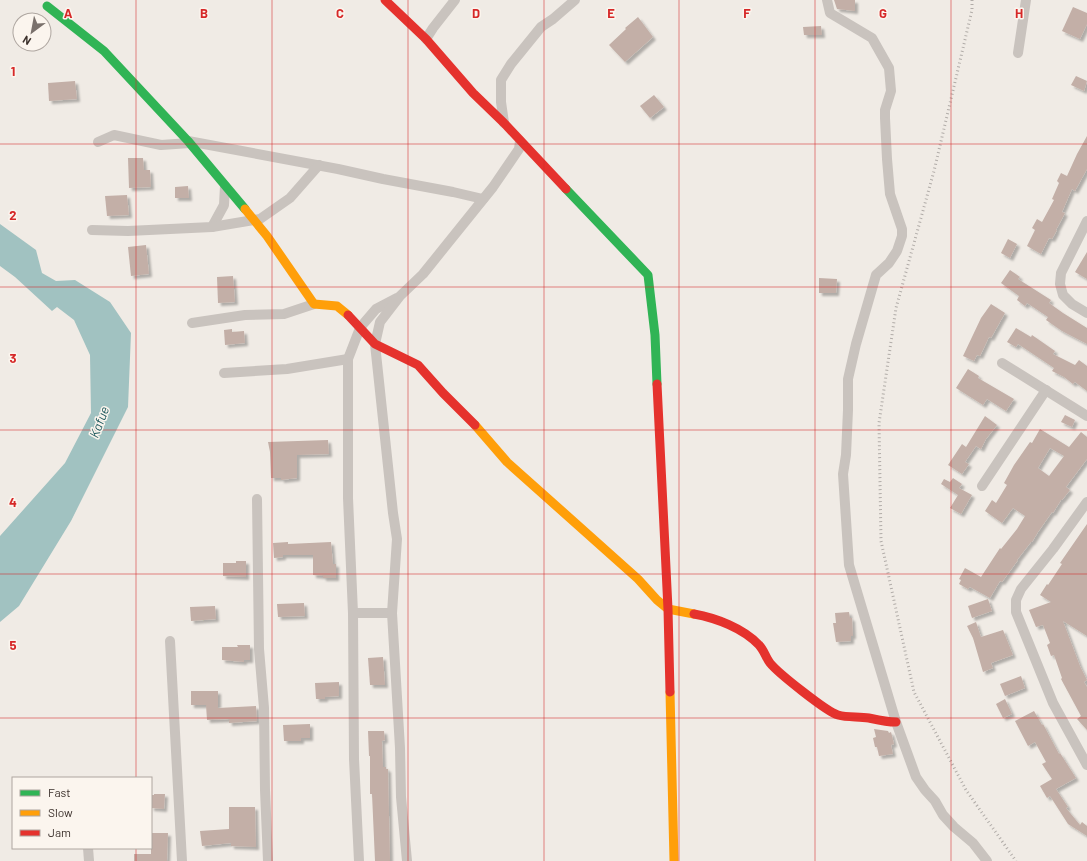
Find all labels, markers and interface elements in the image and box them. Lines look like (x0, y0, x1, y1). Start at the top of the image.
text: A (64, 5, 73, 21)
text: B (200, 5, 208, 21)
text: C (336, 5, 344, 21)
text: D (472, 5, 480, 21)
text: E (607, 5, 615, 21)
text: F (743, 5, 751, 21)
text: G (879, 5, 887, 21)
text: H (1015, 5, 1023, 21)
north arrow (12, 12, 52, 52)
text: N (20, 33, 33, 48)
text: 1 (11, 63, 15, 79)
text: 2 (9, 207, 17, 223)
text: 3 (9, 350, 17, 366)
water label: Kafue (86, 404, 112, 440)
text: 4 (9, 494, 17, 510)
text: 5 (9, 637, 17, 653)
legend (12, 777, 152, 849)
text: Fast (48, 785, 71, 799)
text: Slow (48, 805, 73, 819)
text: Jam (48, 825, 71, 839)

